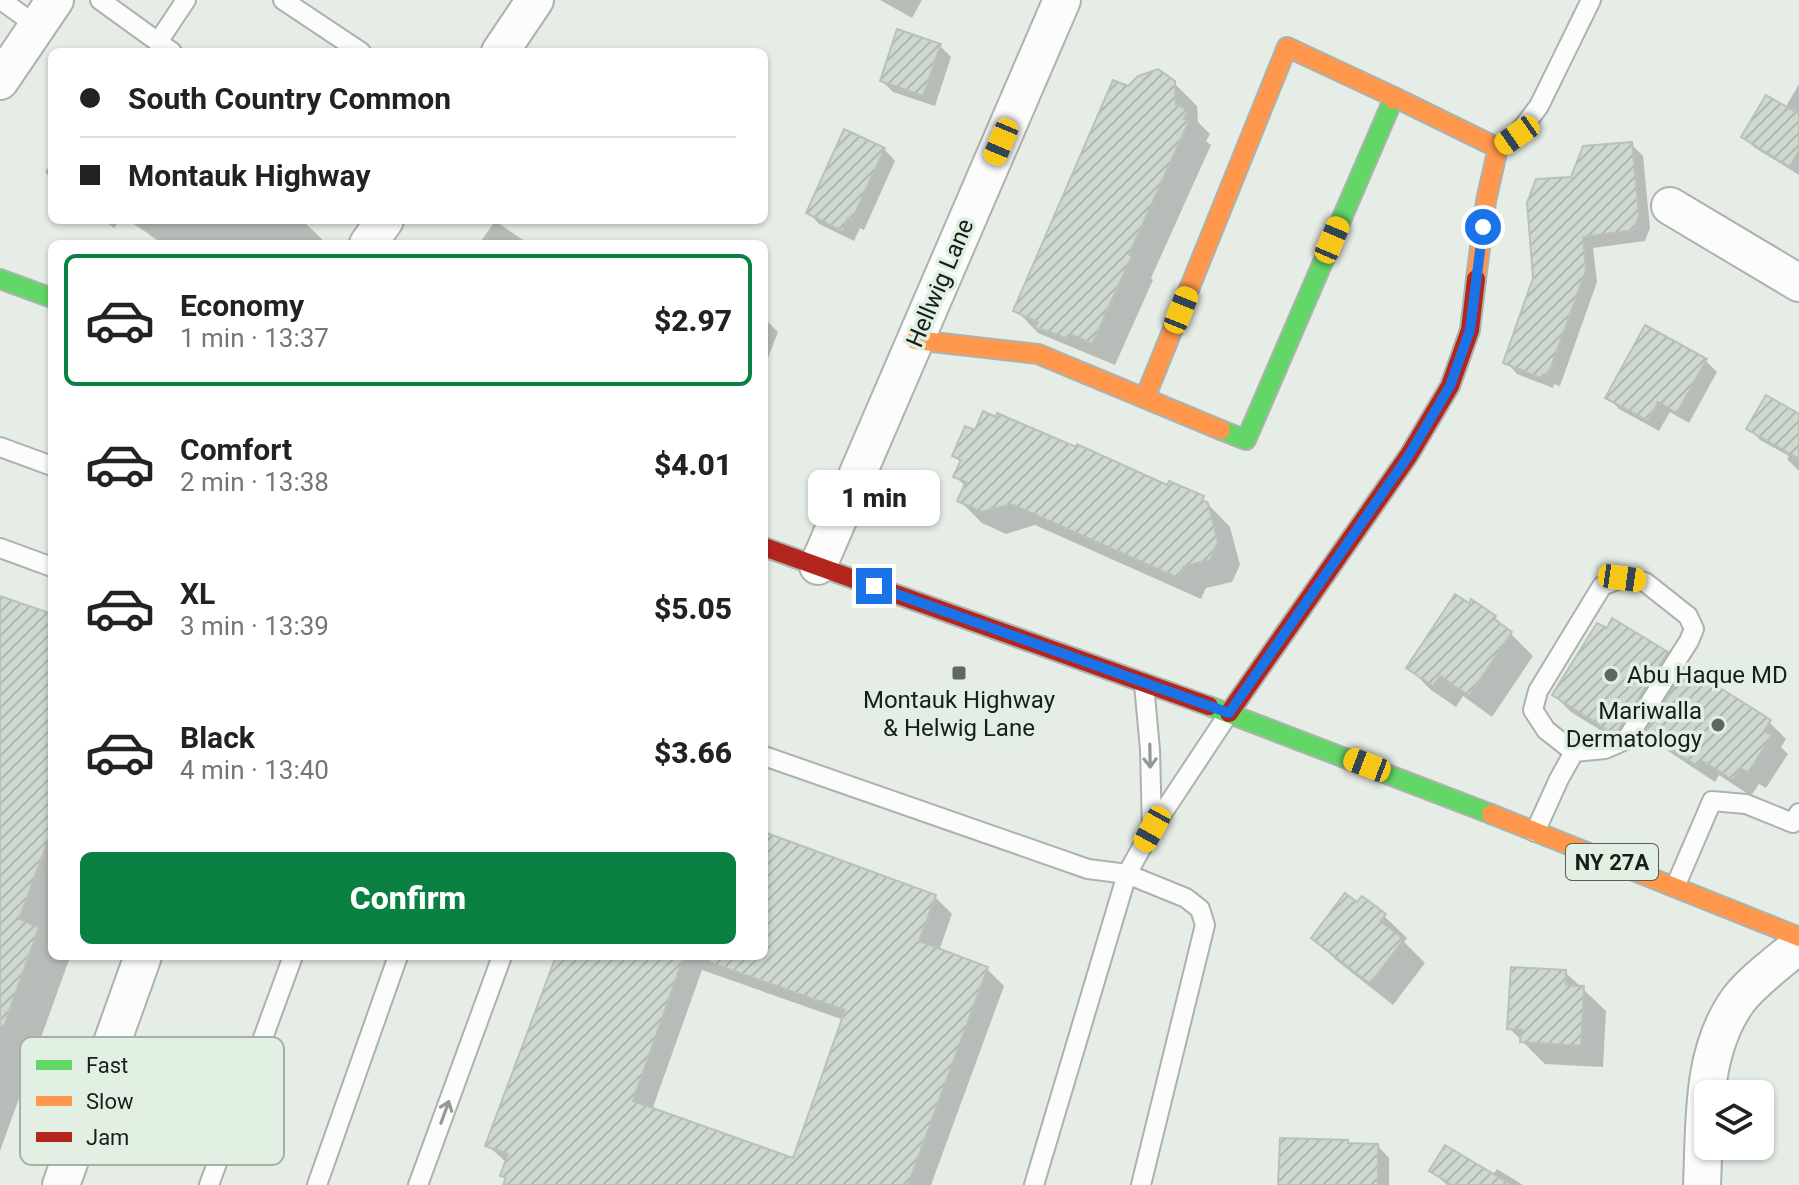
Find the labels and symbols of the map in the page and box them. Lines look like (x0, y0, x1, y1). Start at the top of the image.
car (1490, 111, 1544, 159)
car (981, 115, 1021, 169)
route start (1465, 209, 1501, 245)
car (1312, 213, 1352, 267)
street label: Hellwig Lane (900, 215, 980, 351)
car (1161, 283, 1201, 337)
callout: 1 min (808, 470, 940, 526)
car (1597, 563, 1647, 593)
route end (856, 568, 892, 604)
place label: Abu Haque MD (1627, 661, 1788, 689)
marker: Montauk Highway & Helwig Lane (950, 664, 968, 682)
marker: Abu Haque MD (1602, 666, 1620, 684)
place label: Montauk Highway & Helwig Lane (863, 686, 1056, 742)
place label: Mariwalla Dermatology (1566, 697, 1703, 753)
marker: Mariwalla Dermatology (1709, 716, 1727, 734)
one-way arrow (1142, 742, 1158, 768)
car (1340, 745, 1394, 785)
car (1130, 802, 1174, 856)
road number: NY 27A (1566, 844, 1658, 880)
legend (20, 1037, 284, 1165)
text: Fast (86, 1053, 128, 1078)
text: Slow (86, 1089, 134, 1114)
one-way arrow (439, 1100, 453, 1125)
text: Jam (86, 1125, 129, 1150)

